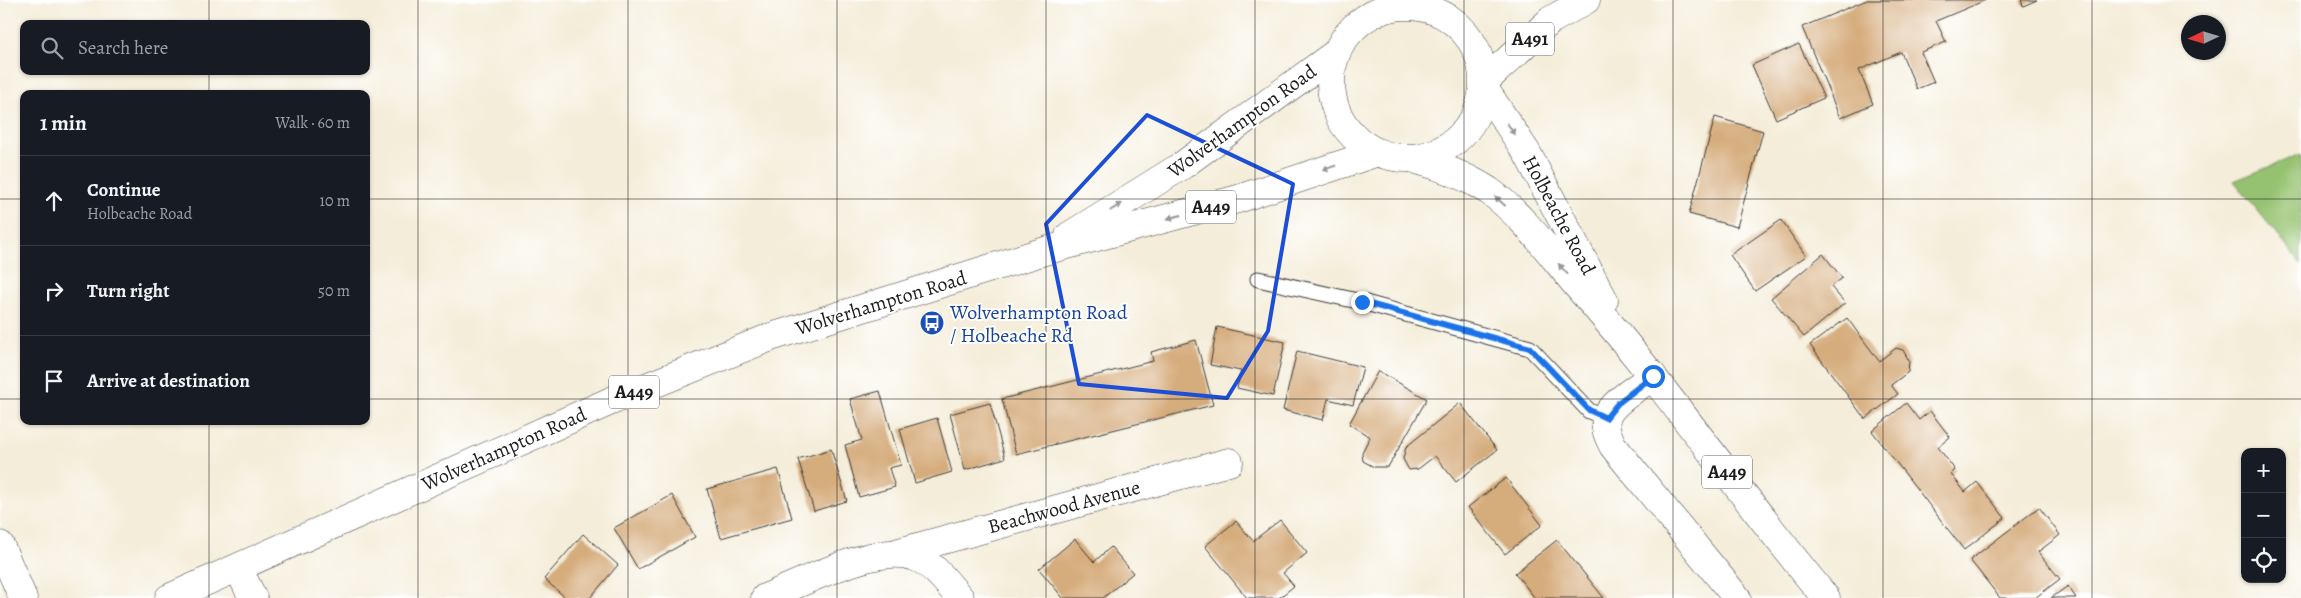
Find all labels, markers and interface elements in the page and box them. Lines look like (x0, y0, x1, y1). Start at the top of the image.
north arrow (2181, 15, 2226, 60)
search box (20, 20, 370, 75)
road number: A491 (1506, 22, 1554, 56)
icon: search (38, 34, 66, 62)
text: Search here (78, 35, 168, 61)
street label: Wolverhampton Road (1161, 58, 1322, 185)
text: 1 min (40, 109, 87, 137)
text: Walk · 60 m (275, 112, 350, 134)
one-way arrow (1506, 122, 1516, 136)
street label: Holbeache Road (1516, 151, 1602, 280)
one-way arrow (1321, 165, 1336, 173)
text: Continue (87, 177, 161, 203)
icon: ahead (40, 187, 68, 215)
text: 10 m (320, 190, 350, 212)
road number: A449 (1186, 190, 1236, 223)
one-way arrow (1494, 195, 1506, 207)
one-way arrow (1109, 202, 1122, 212)
text: Holbeache Road (87, 203, 192, 225)
one-way arrow (1166, 213, 1181, 221)
street label: Wolverhampton Road (791, 264, 970, 342)
one-way arrow (1557, 264, 1569, 276)
icon: right (40, 277, 68, 305)
text: Turn right (87, 278, 169, 304)
text: 50 m (318, 280, 350, 302)
route end (1351, 291, 1374, 314)
place label: Wolverhampton Road / Holbeache Rd (949, 299, 1128, 349)
bus stop icon: Wolverhampton Road / Holbeache Rd (919, 310, 945, 336)
route start (1642, 365, 1665, 388)
icon: arrive (40, 367, 68, 395)
text: Arrive at destination (87, 368, 250, 394)
road number: A449 (609, 376, 659, 408)
street label: Wolverhampton Road (417, 400, 591, 498)
map controls (2241, 448, 2286, 583)
button: + (2241, 448, 2286, 493)
road number: A449 (1702, 456, 1752, 488)
street label: Beachwood Avenue (985, 474, 1143, 540)
button: − (2241, 493, 2286, 538)
button: locate (2241, 538, 2286, 583)

